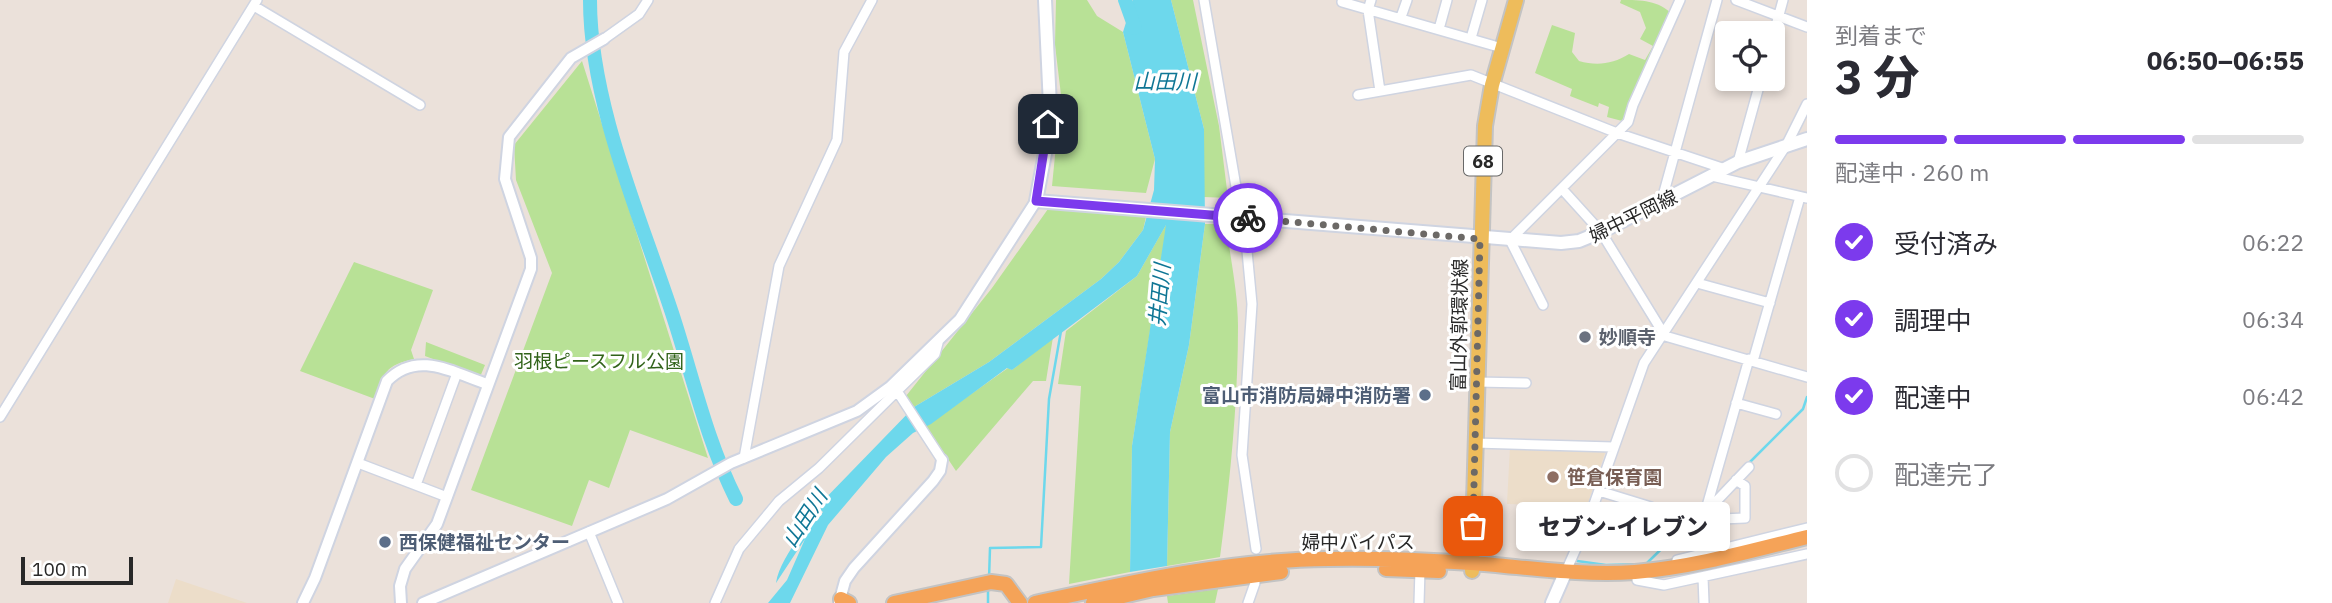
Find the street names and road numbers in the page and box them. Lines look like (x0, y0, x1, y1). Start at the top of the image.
road number: 68 (1464, 146, 1502, 176)
street label: 婦中平岡線 (1585, 184, 1681, 248)
street label: 富山外郭環状線 (1446, 258, 1472, 392)
street label: 婦中バイパス (1301, 530, 1415, 554)

